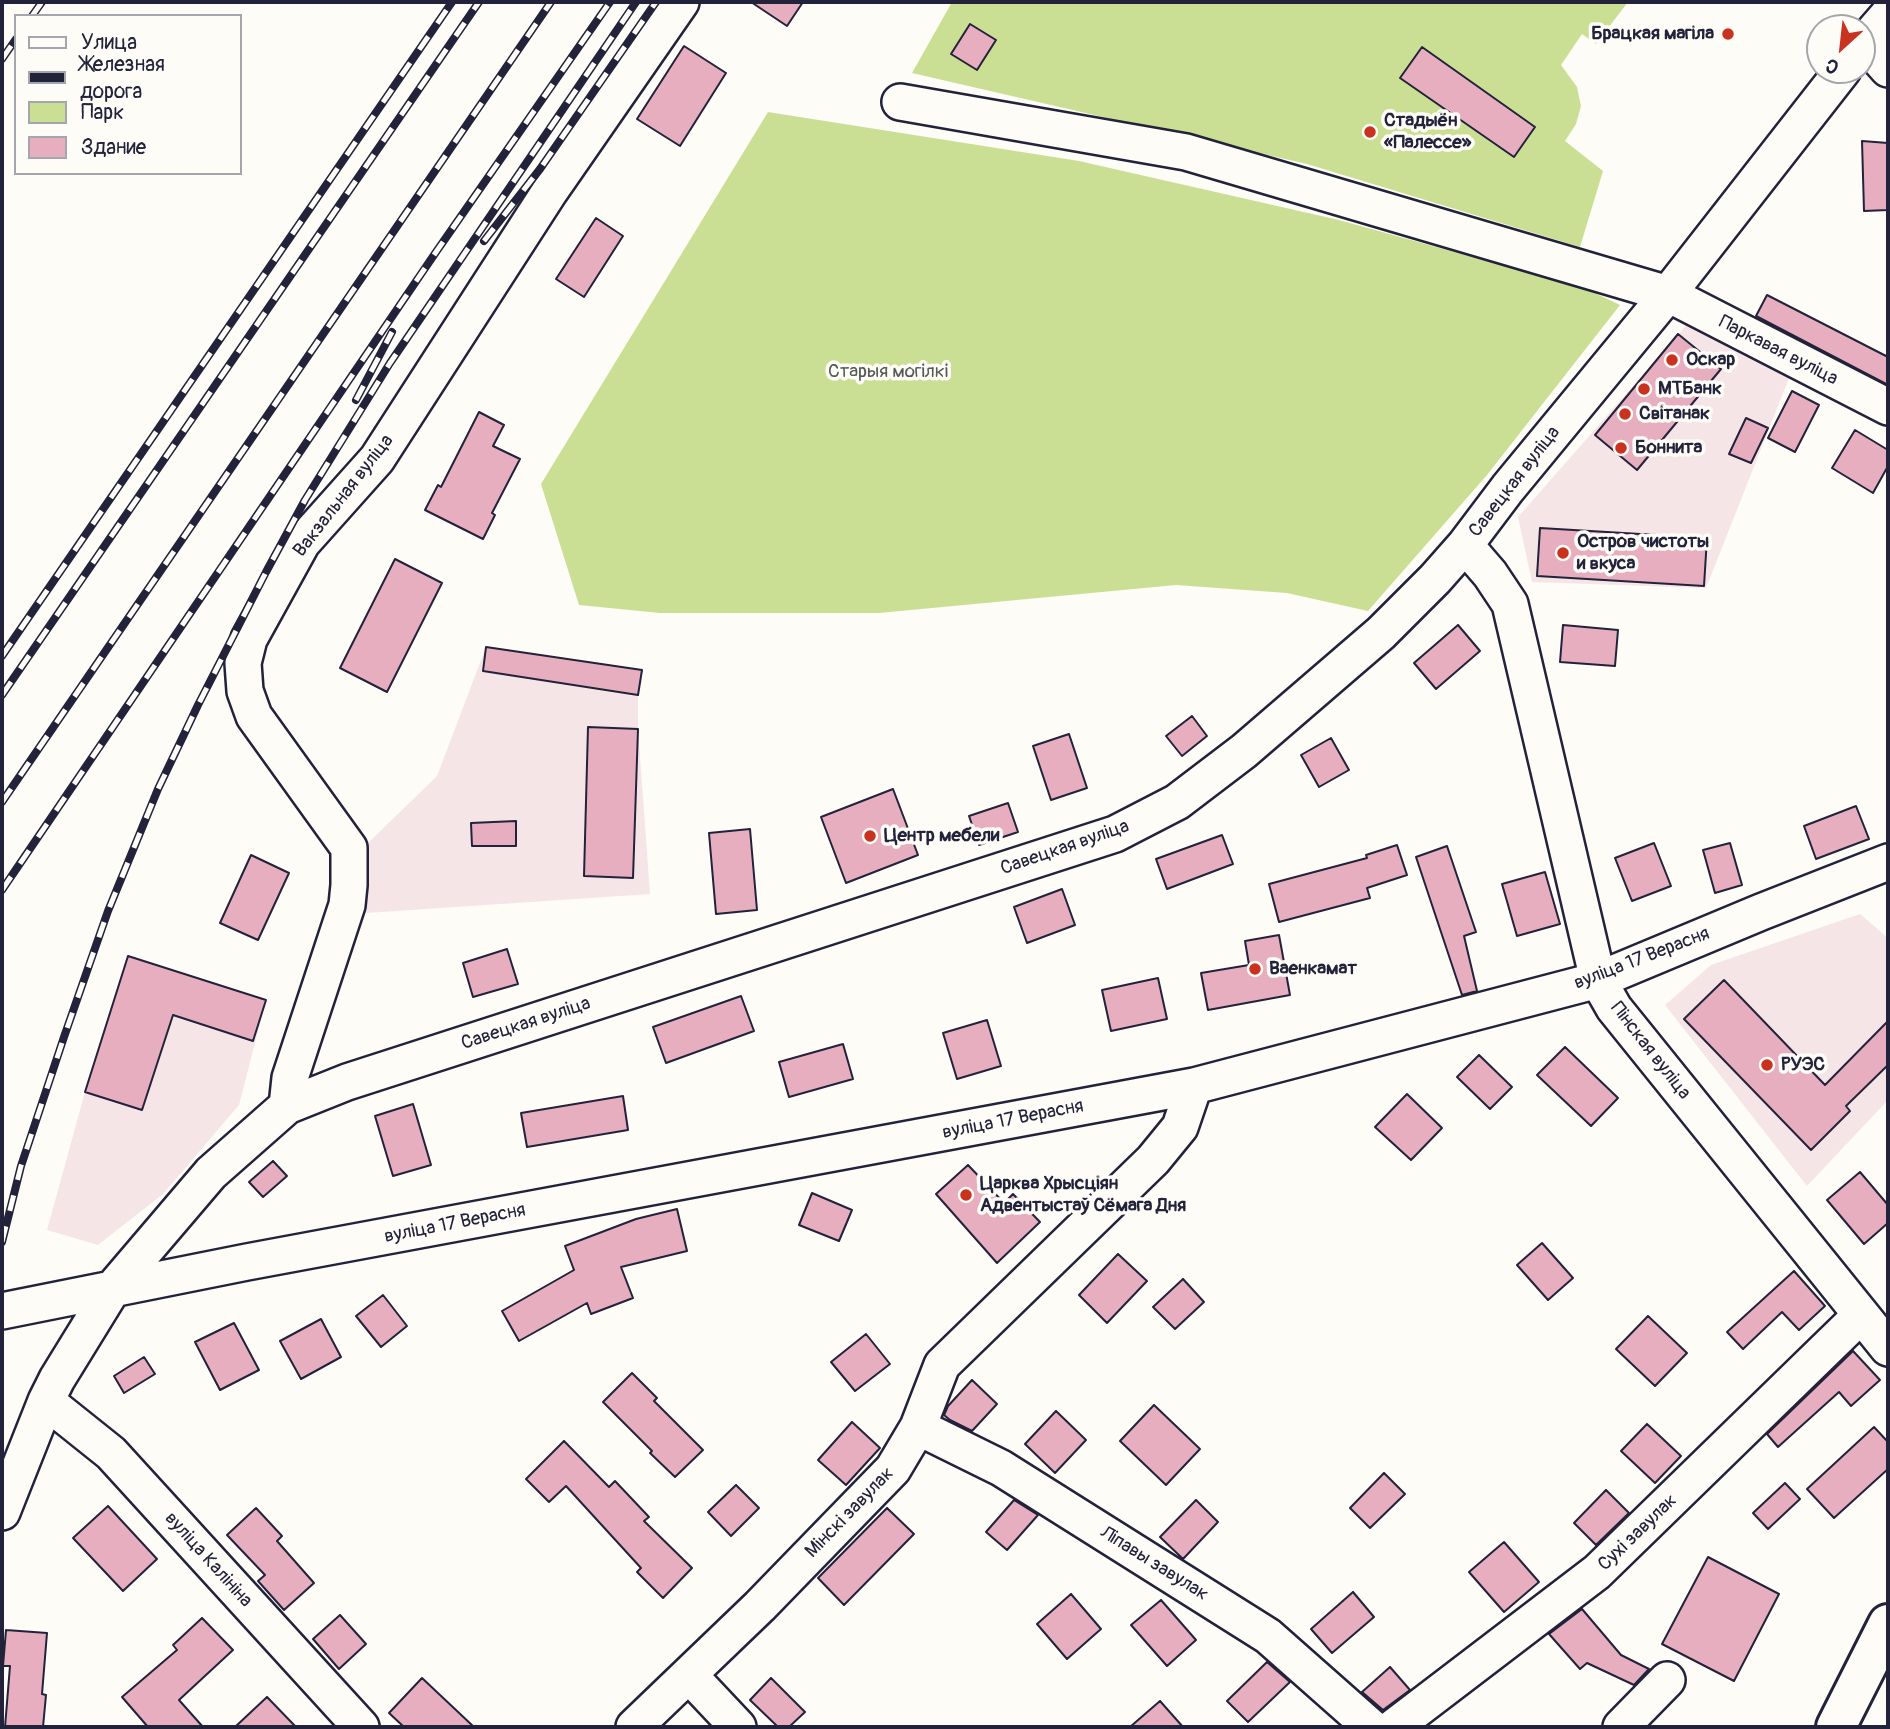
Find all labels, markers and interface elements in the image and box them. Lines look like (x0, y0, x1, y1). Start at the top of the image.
legend (14, 14, 242, 175)
north arrow (1806, 14, 1876, 84)
place label: Брацкая магіла (1591, 23, 1714, 45)
marker: Брацкая магіла (1720, 26, 1736, 42)
text: Улица (81, 29, 137, 56)
text: Железная дорога (80, 51, 165, 105)
text: С (1822, 53, 1843, 79)
text: Парк (81, 99, 124, 126)
place label: Стадыён «Палессе» (1384, 110, 1471, 154)
marker: Стадыён «Палессе» (1362, 124, 1378, 140)
text: Здание (81, 134, 146, 161)
street label: Паркавая вуліца (1715, 311, 1841, 391)
place label: Оскар (1686, 349, 1735, 371)
marker: Оскар (1664, 352, 1680, 368)
park label: Старыя могілкі (828, 361, 948, 383)
place label: МТБанк (1658, 378, 1722, 400)
marker: МТБанк (1636, 381, 1652, 397)
place label: Світанак (1639, 403, 1710, 425)
marker: Світанак (1617, 406, 1633, 422)
street label: Савецкая вуліца (1465, 422, 1565, 542)
street label: Вакзальная вуліца (289, 430, 399, 562)
place label: Боннита (1635, 437, 1702, 459)
marker: Боннита (1613, 440, 1629, 456)
place label: Остров чистоты и вкуса (1577, 531, 1709, 575)
marker: Остров чистоты и вкуса (1555, 545, 1571, 561)
street label: Савецкая вуліца (998, 815, 1132, 881)
place label: Центр мебели (884, 825, 1000, 847)
marker: Центр мебели (862, 828, 878, 844)
street label: вуліца 17 Верасня (1571, 923, 1713, 995)
place label: Ваенкамат (1269, 958, 1357, 980)
marker: Ваенкамат (1247, 961, 1263, 977)
street label: Савецкая вуліца (459, 992, 593, 1056)
street label: Пінская вуліца (1605, 998, 1695, 1104)
place label: РУЭС (1781, 1054, 1825, 1076)
marker: РУЭС (1759, 1057, 1775, 1073)
street label: вуліца 17 Верасня (940, 1095, 1086, 1145)
place label: Царква Хрысціян Адвентыстаў Сёмага Дня (980, 1173, 1186, 1217)
marker: Царква Хрысціян Адвентыстаў Сёмага Дня (958, 1187, 974, 1203)
street label: вуліца 17 Верасня (382, 1199, 528, 1249)
street label: Мінскі завулак (801, 1463, 899, 1563)
street label: Сухі завулак (1594, 1490, 1682, 1576)
street label: вуліца Калініна (159, 1508, 257, 1612)
street label: Ліпавы завулак (1096, 1522, 1212, 1606)

